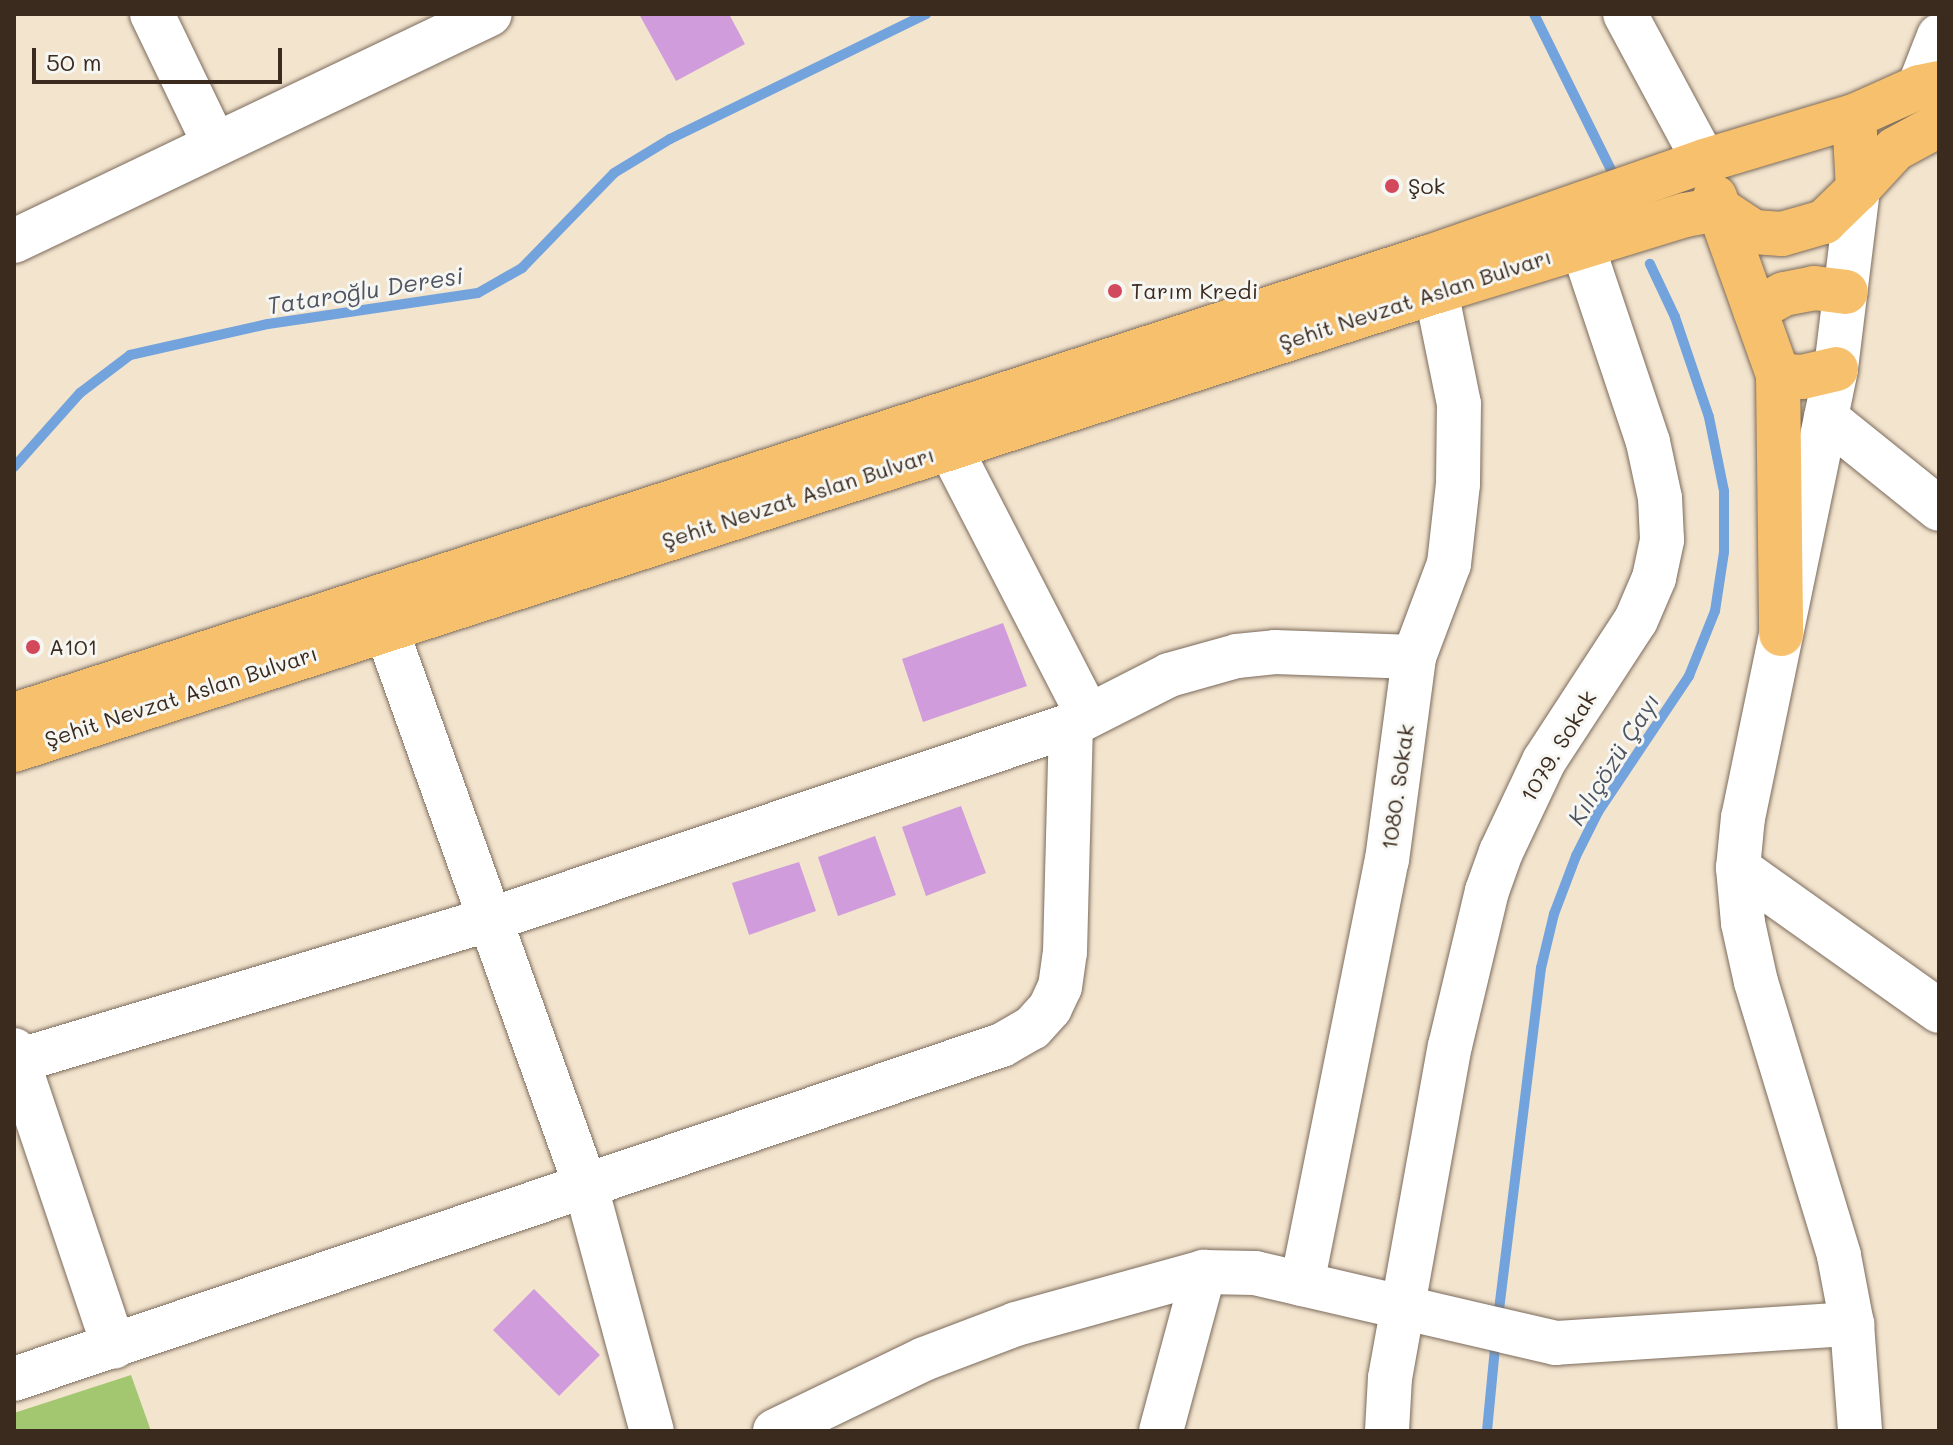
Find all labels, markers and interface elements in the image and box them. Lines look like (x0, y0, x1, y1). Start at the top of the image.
scale bar (36, 32, 286, 82)
text: 50 m (46, 46, 102, 77)
place label: Şok (1408, 173, 1445, 199)
marker: Şok (1383, 177, 1401, 195)
street label: Şehit Nevzat Aslan Bulvarı (1275, 242, 1555, 356)
water label: Tataroğlu Deresi (265, 260, 465, 320)
place label: Tarım Kredi (1131, 278, 1258, 304)
marker: Tarım Kredi (1106, 282, 1124, 300)
street label: Şehit Nevzat Aslan Bulvarı (658, 440, 938, 554)
place label: A101 (49, 634, 97, 660)
marker: A101 (24, 638, 42, 656)
street label: Şehit Nevzat Aslan Bulvarı (41, 639, 321, 753)
street label: 1079. Sokak (1515, 686, 1601, 806)
water label: Kılıçözü Çayı (1561, 688, 1665, 830)
street label: 1080. Sokak (1375, 723, 1419, 851)

